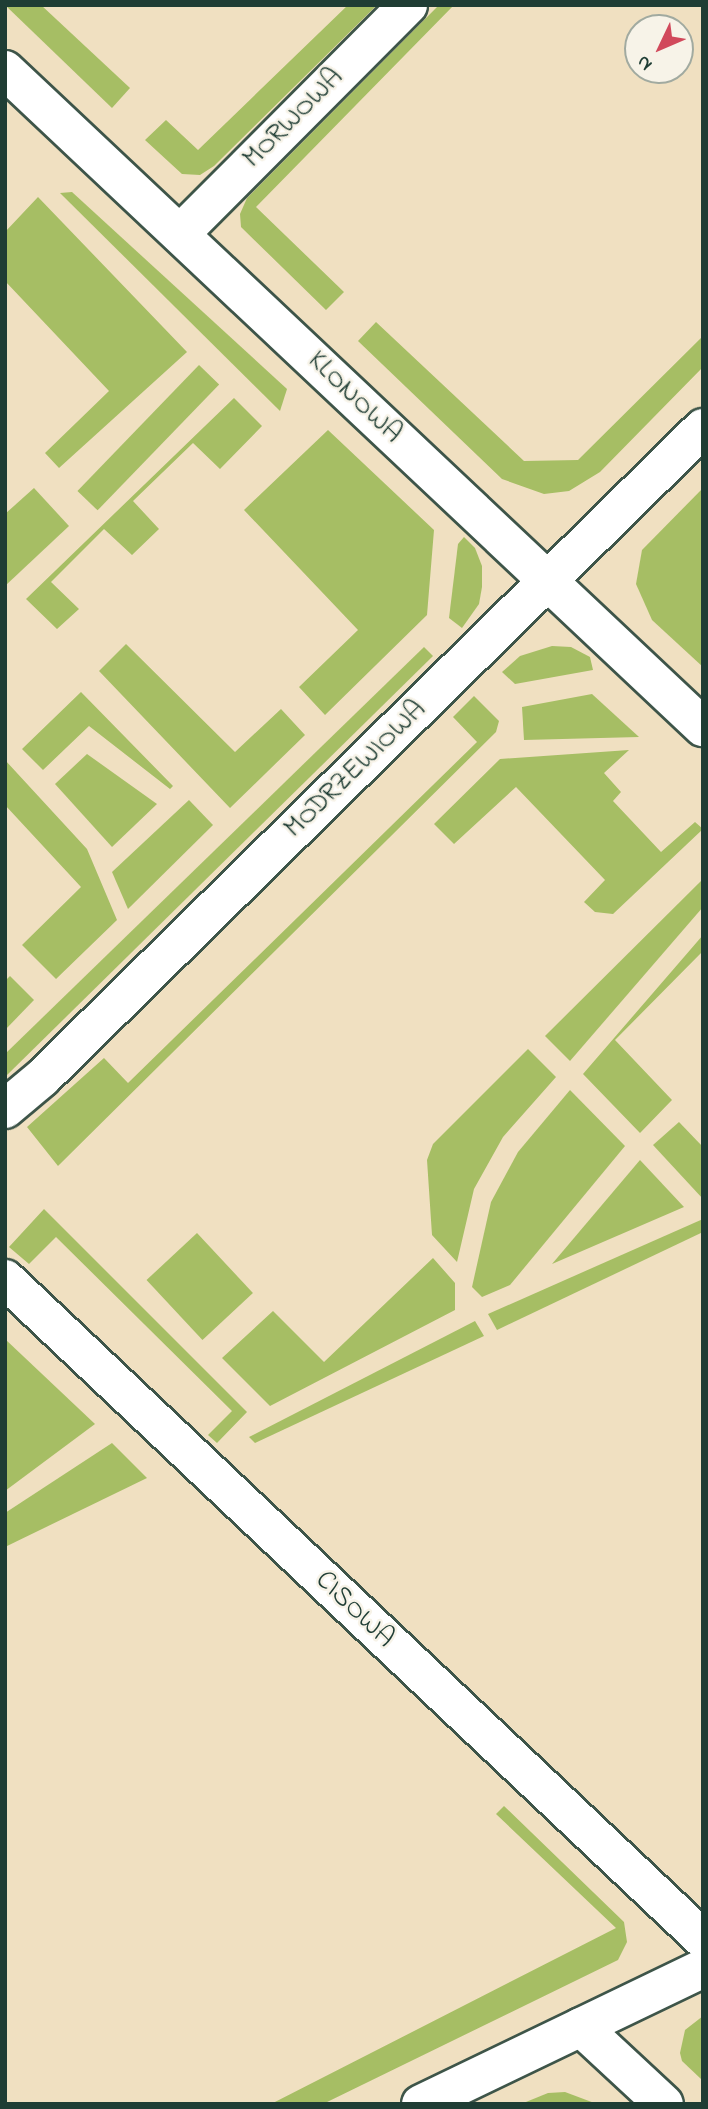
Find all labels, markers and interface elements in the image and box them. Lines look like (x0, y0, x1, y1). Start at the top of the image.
north arrow (624, 14, 694, 84)
text: N (631, 49, 659, 77)
street label: MORWOWA (237, 62, 351, 176)
street label: KLONOWA (300, 345, 408, 451)
street label: MODRZEWIOWA (278, 694, 434, 846)
street label: CISOWA (307, 1564, 401, 1656)

